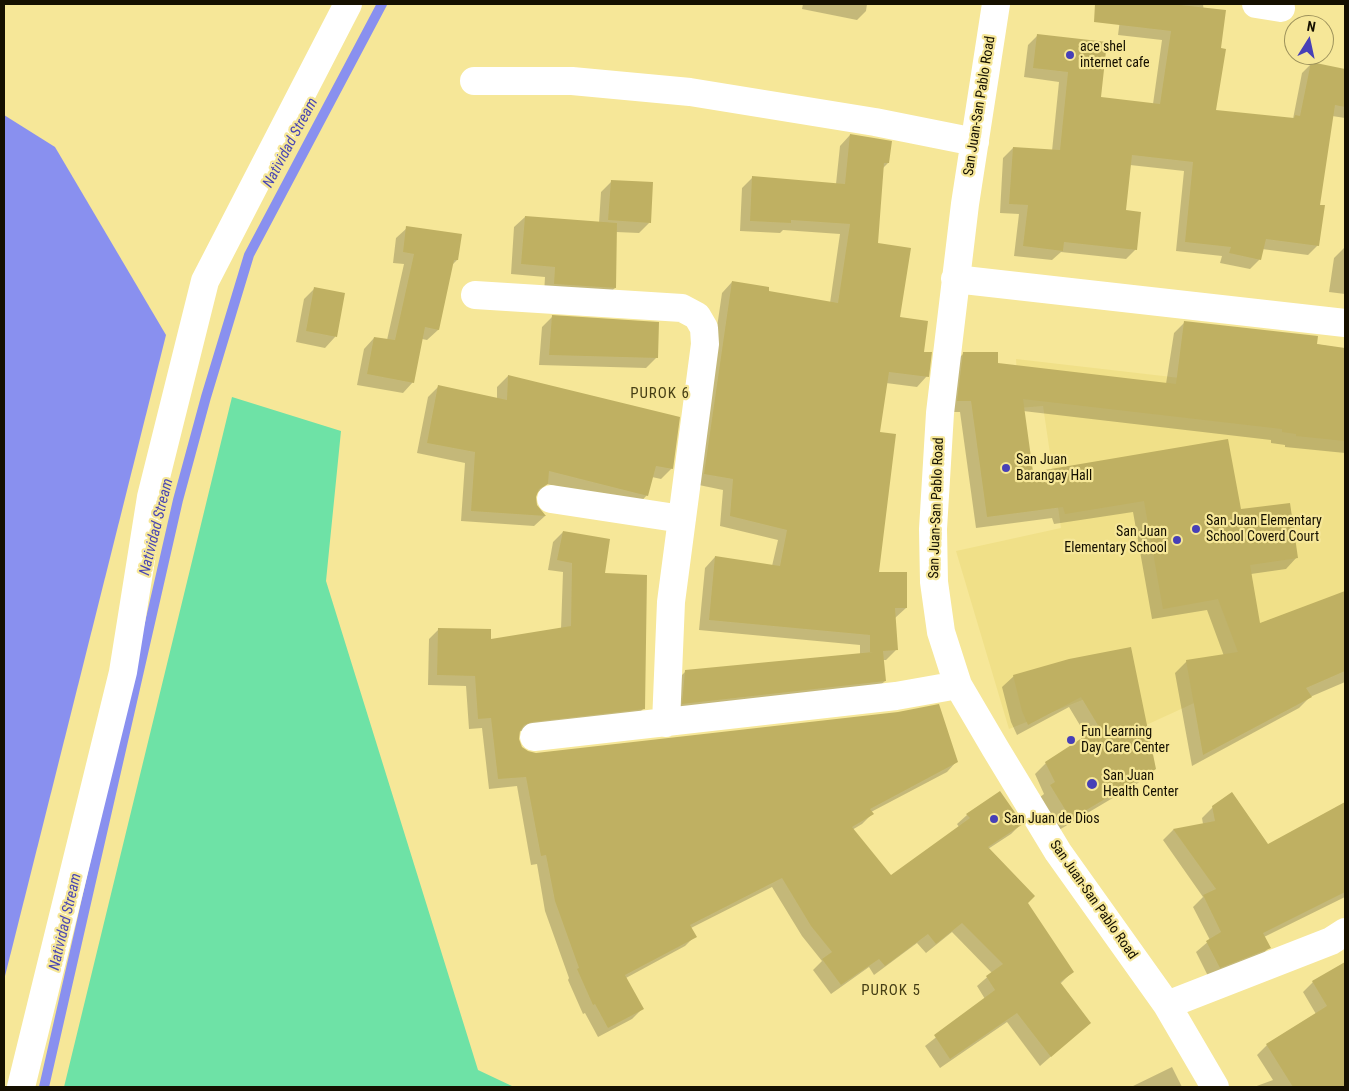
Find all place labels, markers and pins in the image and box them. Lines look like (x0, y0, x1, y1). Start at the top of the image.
place label: ace shel internet cafe (1080, 39, 1150, 72)
marker: ace shel internet cafe (1064, 49, 1076, 61)
place label: San Juan Barangay Hall (1016, 452, 1092, 484)
marker: San Juan Barangay Hall (1000, 462, 1012, 474)
place label: San Juan Elementary School Coverd Court (1206, 513, 1322, 546)
marker: San Juan Elementary School Coverd Court (1190, 523, 1202, 535)
place label: San Juan Elementary School (1064, 524, 1167, 556)
marker: San Juan Elementary School (1171, 534, 1183, 546)
place label: Fun Learning Day Care Center (1081, 724, 1169, 756)
marker: Fun Learning Day Care Center (1065, 734, 1077, 746)
place label: San Juan Health Center (1103, 768, 1179, 800)
marker: San Juan Health Center (1085, 777, 1099, 791)
place label: San Juan de Dios (1004, 811, 1100, 827)
marker: San Juan de Dios (988, 813, 1000, 825)

